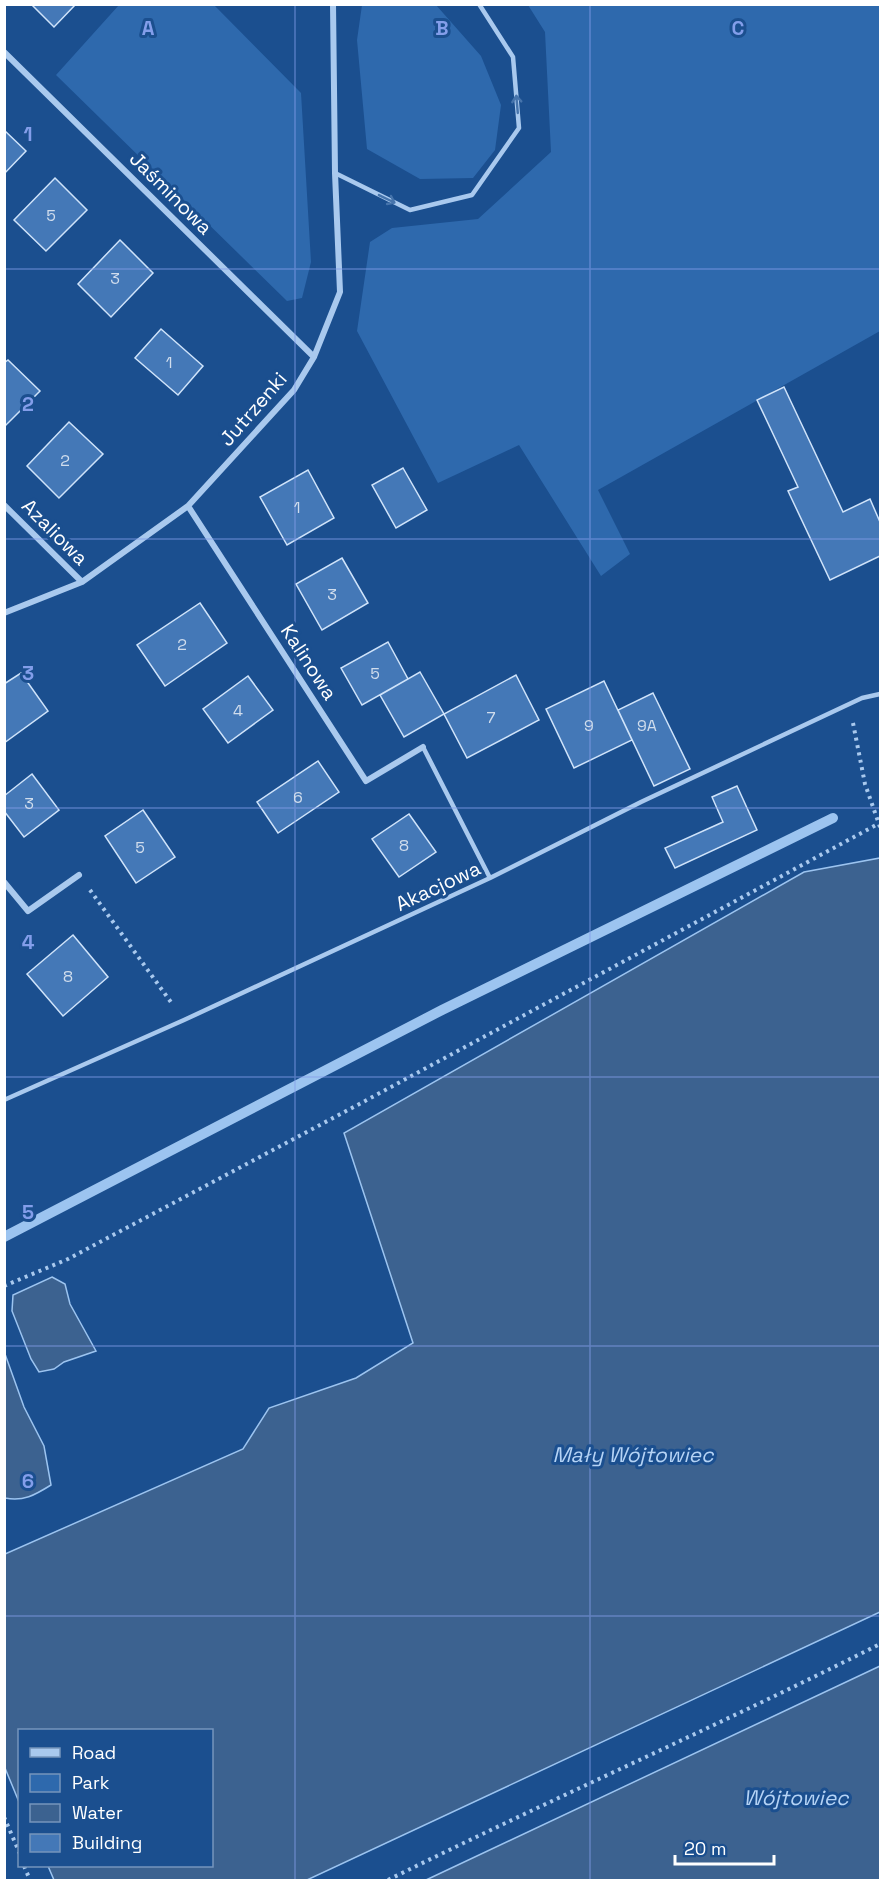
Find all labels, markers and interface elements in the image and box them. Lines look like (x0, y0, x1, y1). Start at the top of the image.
text: A (142, 15, 155, 41)
text: B (435, 15, 449, 41)
text: C (732, 15, 745, 41)
one-way arrow (511, 95, 522, 115)
text: 1 (23, 121, 33, 147)
street label: Jaśminowa (124, 146, 218, 240)
one-way arrow (378, 193, 396, 205)
house number: 5 (46, 205, 56, 226)
house number: 3 (110, 268, 120, 289)
house number: 1 (166, 352, 172, 373)
street label: Jutrzenki (214, 366, 292, 452)
text: 2 (22, 391, 34, 417)
house number: 2 (60, 450, 70, 471)
street label: Azaliowa (16, 493, 94, 571)
house number: 1 (294, 497, 300, 518)
house number: 3 (327, 584, 337, 605)
street label: Kalinowa (275, 619, 343, 705)
house number: 2 (177, 634, 187, 655)
text: 3 (22, 660, 34, 686)
house number: 5 (370, 663, 380, 684)
house number: 4 (233, 700, 243, 721)
house number: 7 (486, 707, 496, 728)
house number: 9 (584, 715, 594, 736)
house number: 9A (637, 715, 657, 736)
house number: 6 (293, 787, 303, 808)
house number: 3 (24, 793, 34, 814)
house number: 8 (399, 835, 409, 856)
house number: 5 (135, 837, 145, 858)
street label: Akacjowa (391, 855, 485, 917)
text: 4 (22, 929, 35, 955)
house number: 8 (63, 966, 73, 987)
text: 5 (22, 1199, 34, 1225)
water label: Mały Wójtowiec (552, 1441, 715, 1468)
text: 6 (22, 1468, 34, 1494)
legend (18, 1729, 213, 1867)
text: Road (72, 1741, 116, 1764)
text: Park (72, 1771, 110, 1794)
water label: Wójtowiec (743, 1784, 850, 1811)
text: Water (72, 1801, 123, 1824)
scale bar (675, 1828, 774, 1866)
text: Building (72, 1831, 142, 1854)
text: 20 m (684, 1837, 727, 1860)

